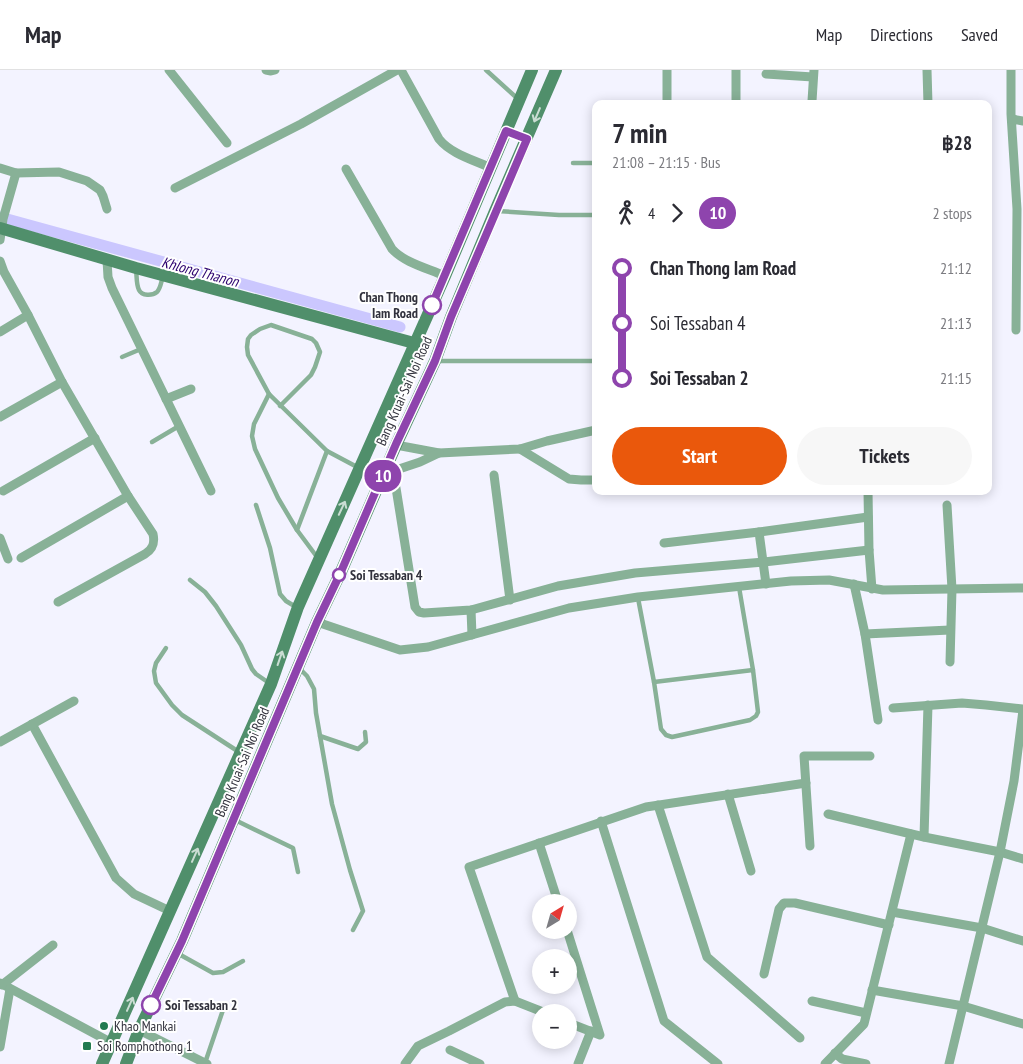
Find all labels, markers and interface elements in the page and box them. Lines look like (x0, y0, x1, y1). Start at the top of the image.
text: Map (25, 19, 62, 50)
text: Map (816, 23, 842, 46)
text: Directions (870, 23, 933, 46)
text: Saved (961, 23, 998, 46)
one-way arrow (532, 107, 541, 122)
text: 7 min (612, 114, 667, 151)
text: ฿28 (942, 131, 972, 155)
text: 21:08 – 21:15 · Bus (612, 152, 720, 172)
icon: walk (612, 199, 640, 227)
icon: forward (663, 199, 691, 227)
text: 10 (709, 201, 726, 224)
text: 4 (648, 203, 655, 223)
text: 2 stops (932, 203, 972, 223)
water label: Khlong Thanon (160, 252, 242, 291)
text: Chan Thong Iam Road (650, 256, 796, 280)
text: 21:12 (940, 258, 972, 278)
place label: Chan Thong Iam Road (359, 288, 418, 322)
marker: Chan Thong Iam Road (422, 295, 442, 315)
text: Soi Tessaban 4 (650, 311, 746, 335)
text: 21:13 (940, 313, 972, 333)
street label: Bang Kruai-Sai Noi Road (372, 334, 436, 448)
text: Soi Tessaban 2 (650, 366, 748, 390)
text: 21:15 (940, 368, 972, 388)
button: Start (612, 427, 787, 485)
button: Tickets (797, 427, 972, 485)
line badge: 10 (360, 460, 406, 492)
text: 10 (374, 464, 392, 487)
one-way arrow (337, 500, 347, 515)
place label: Soi Tessaban 4 (350, 566, 423, 584)
marker: Soi Tessaban 4 (332, 568, 346, 582)
one-way arrow (276, 650, 285, 666)
street label: Bang Kruai-Sai Noi Road (211, 704, 273, 820)
one-way arrow (191, 848, 201, 863)
north arrow (532, 894, 578, 939)
map controls (532, 894, 577, 1049)
button: + (532, 949, 577, 994)
marker: Soi Tessaban 2 (141, 995, 161, 1015)
place label: Soi Tessaban 2 (165, 996, 238, 1014)
one-way arrow (125, 997, 135, 1012)
button: − (532, 1004, 577, 1049)
place label: Khao Mankai (114, 1017, 176, 1035)
marker: Khao Mankai (98, 1020, 110, 1032)
place label: Soi Romphothong 1 (97, 1037, 192, 1055)
marker: Soi Romphothong 1 (81, 1040, 93, 1052)

